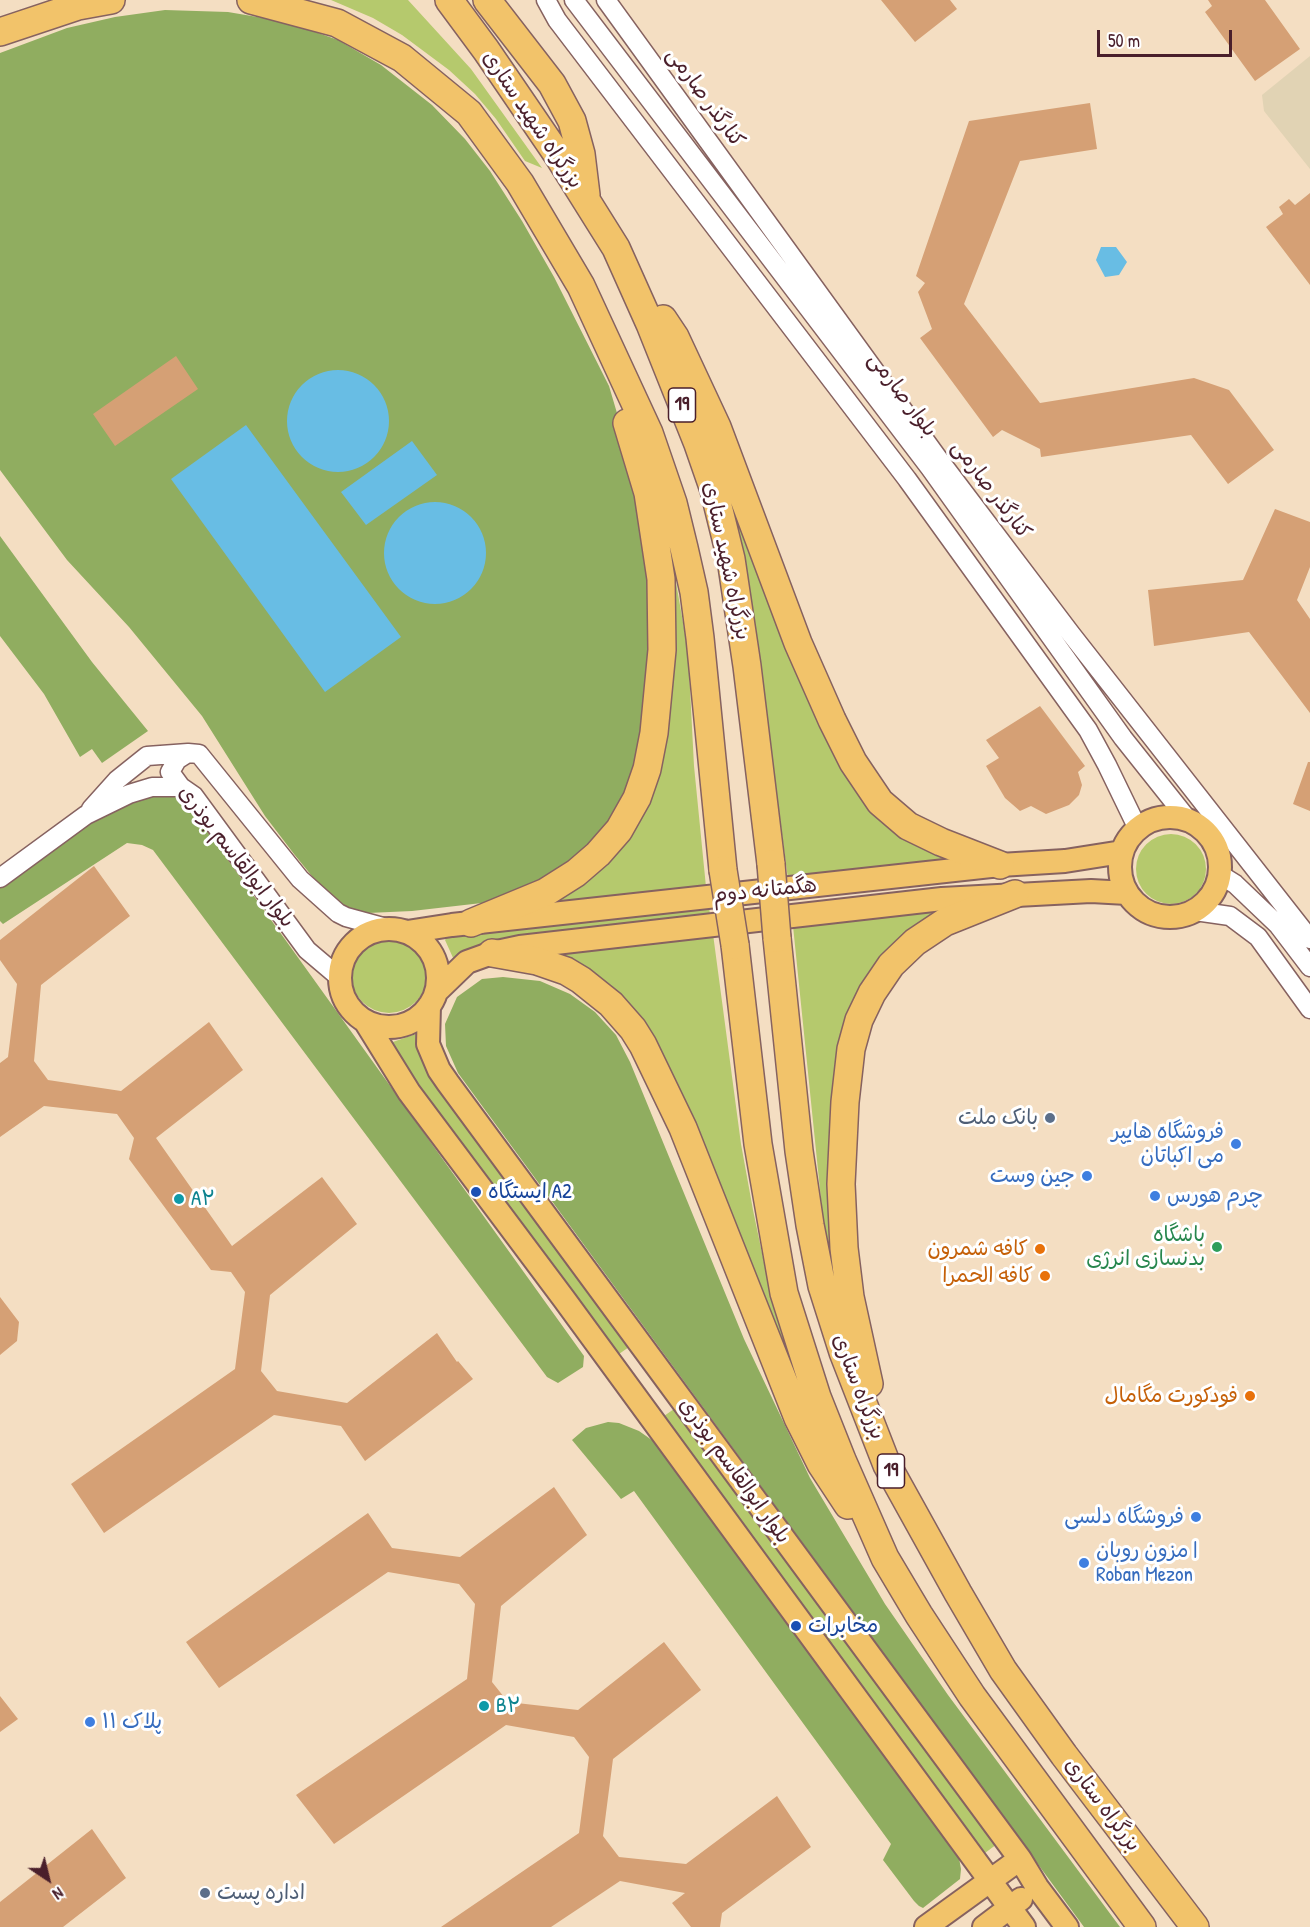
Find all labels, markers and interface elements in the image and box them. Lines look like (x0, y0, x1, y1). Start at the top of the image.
scale bar (1100, 18, 1235, 56)
text: 50 m (1108, 28, 1140, 53)
street label: کنارگذر صارمی (660, 43, 750, 153)
street label: بزرگراه شهید ستاری (477, 46, 587, 194)
street label: بلوار صارمی (862, 348, 942, 442)
road number: 19 (668, 388, 696, 422)
street label: کنارگذر صارمی (946, 436, 1036, 544)
street label: بزرگراه شهید ستاری (697, 480, 755, 642)
street label: بلوار ابوالقاسم بوذری (173, 781, 299, 933)
street label: هگمتانه دوم (712, 873, 818, 909)
place label: بانک ملت (958, 1105, 1038, 1131)
marker: بانک ملت (1043, 1111, 1057, 1125)
place label: فروشگاه هایپر می اکباتان (1112, 1119, 1224, 1169)
marker: فروشگاه هایپر می اکباتان (1229, 1137, 1243, 1151)
place label: جین وست (990, 1163, 1075, 1189)
marker: جین وست (1080, 1169, 1094, 1183)
place label: ایستگاه A2 (488, 1179, 572, 1205)
place label: چرم هورس (1167, 1183, 1263, 1209)
marker: ایستگاه A2 (469, 1185, 483, 1199)
place label: A۲ (191, 1186, 215, 1212)
marker: چرم هورس (1148, 1189, 1162, 1203)
marker: A۲ (172, 1192, 186, 1206)
place label: باشگاه بدنسازی انرژی (1086, 1222, 1205, 1272)
place label: کافه شمرون (927, 1236, 1028, 1262)
marker: باشگاه بدنسازی انرژی (1210, 1240, 1224, 1254)
marker: کافه شمرون (1033, 1242, 1047, 1256)
place label: کافه الحمرا (942, 1263, 1033, 1289)
marker: کافه الحمرا (1038, 1269, 1052, 1283)
street label: بزرگراه ستاری (826, 1331, 890, 1443)
place label: فودکورت مگامال (1105, 1383, 1238, 1409)
marker: فودکورت مگامال (1243, 1389, 1257, 1403)
street label: بلوار ابوالقاسم بوذری (673, 1393, 795, 1549)
road number: 19 (878, 1454, 904, 1488)
place label: فروشگاه دلسی (1064, 1504, 1184, 1530)
marker: فروشگاه دلسی (1189, 1510, 1203, 1524)
place label: مزون روبان | Roban Mezon (1096, 1538, 1197, 1588)
marker: مزون روبان | Roban Mezon (1077, 1556, 1091, 1570)
place label: مخابرات (808, 1613, 878, 1639)
marker: مخابرات (789, 1619, 803, 1633)
place label: B۲ (496, 1693, 521, 1719)
marker: B۲ (477, 1699, 491, 1713)
place label: پلاک ۱۱ (102, 1709, 162, 1735)
marker: پلاک ۱۱ (83, 1715, 97, 1729)
street label: بزرگراه ستاری (1059, 1753, 1145, 1857)
north arrow (18, 1849, 78, 1909)
place label: اداره پست (217, 1880, 305, 1906)
text: N (49, 1882, 68, 1905)
marker: اداره پست (198, 1886, 212, 1900)

